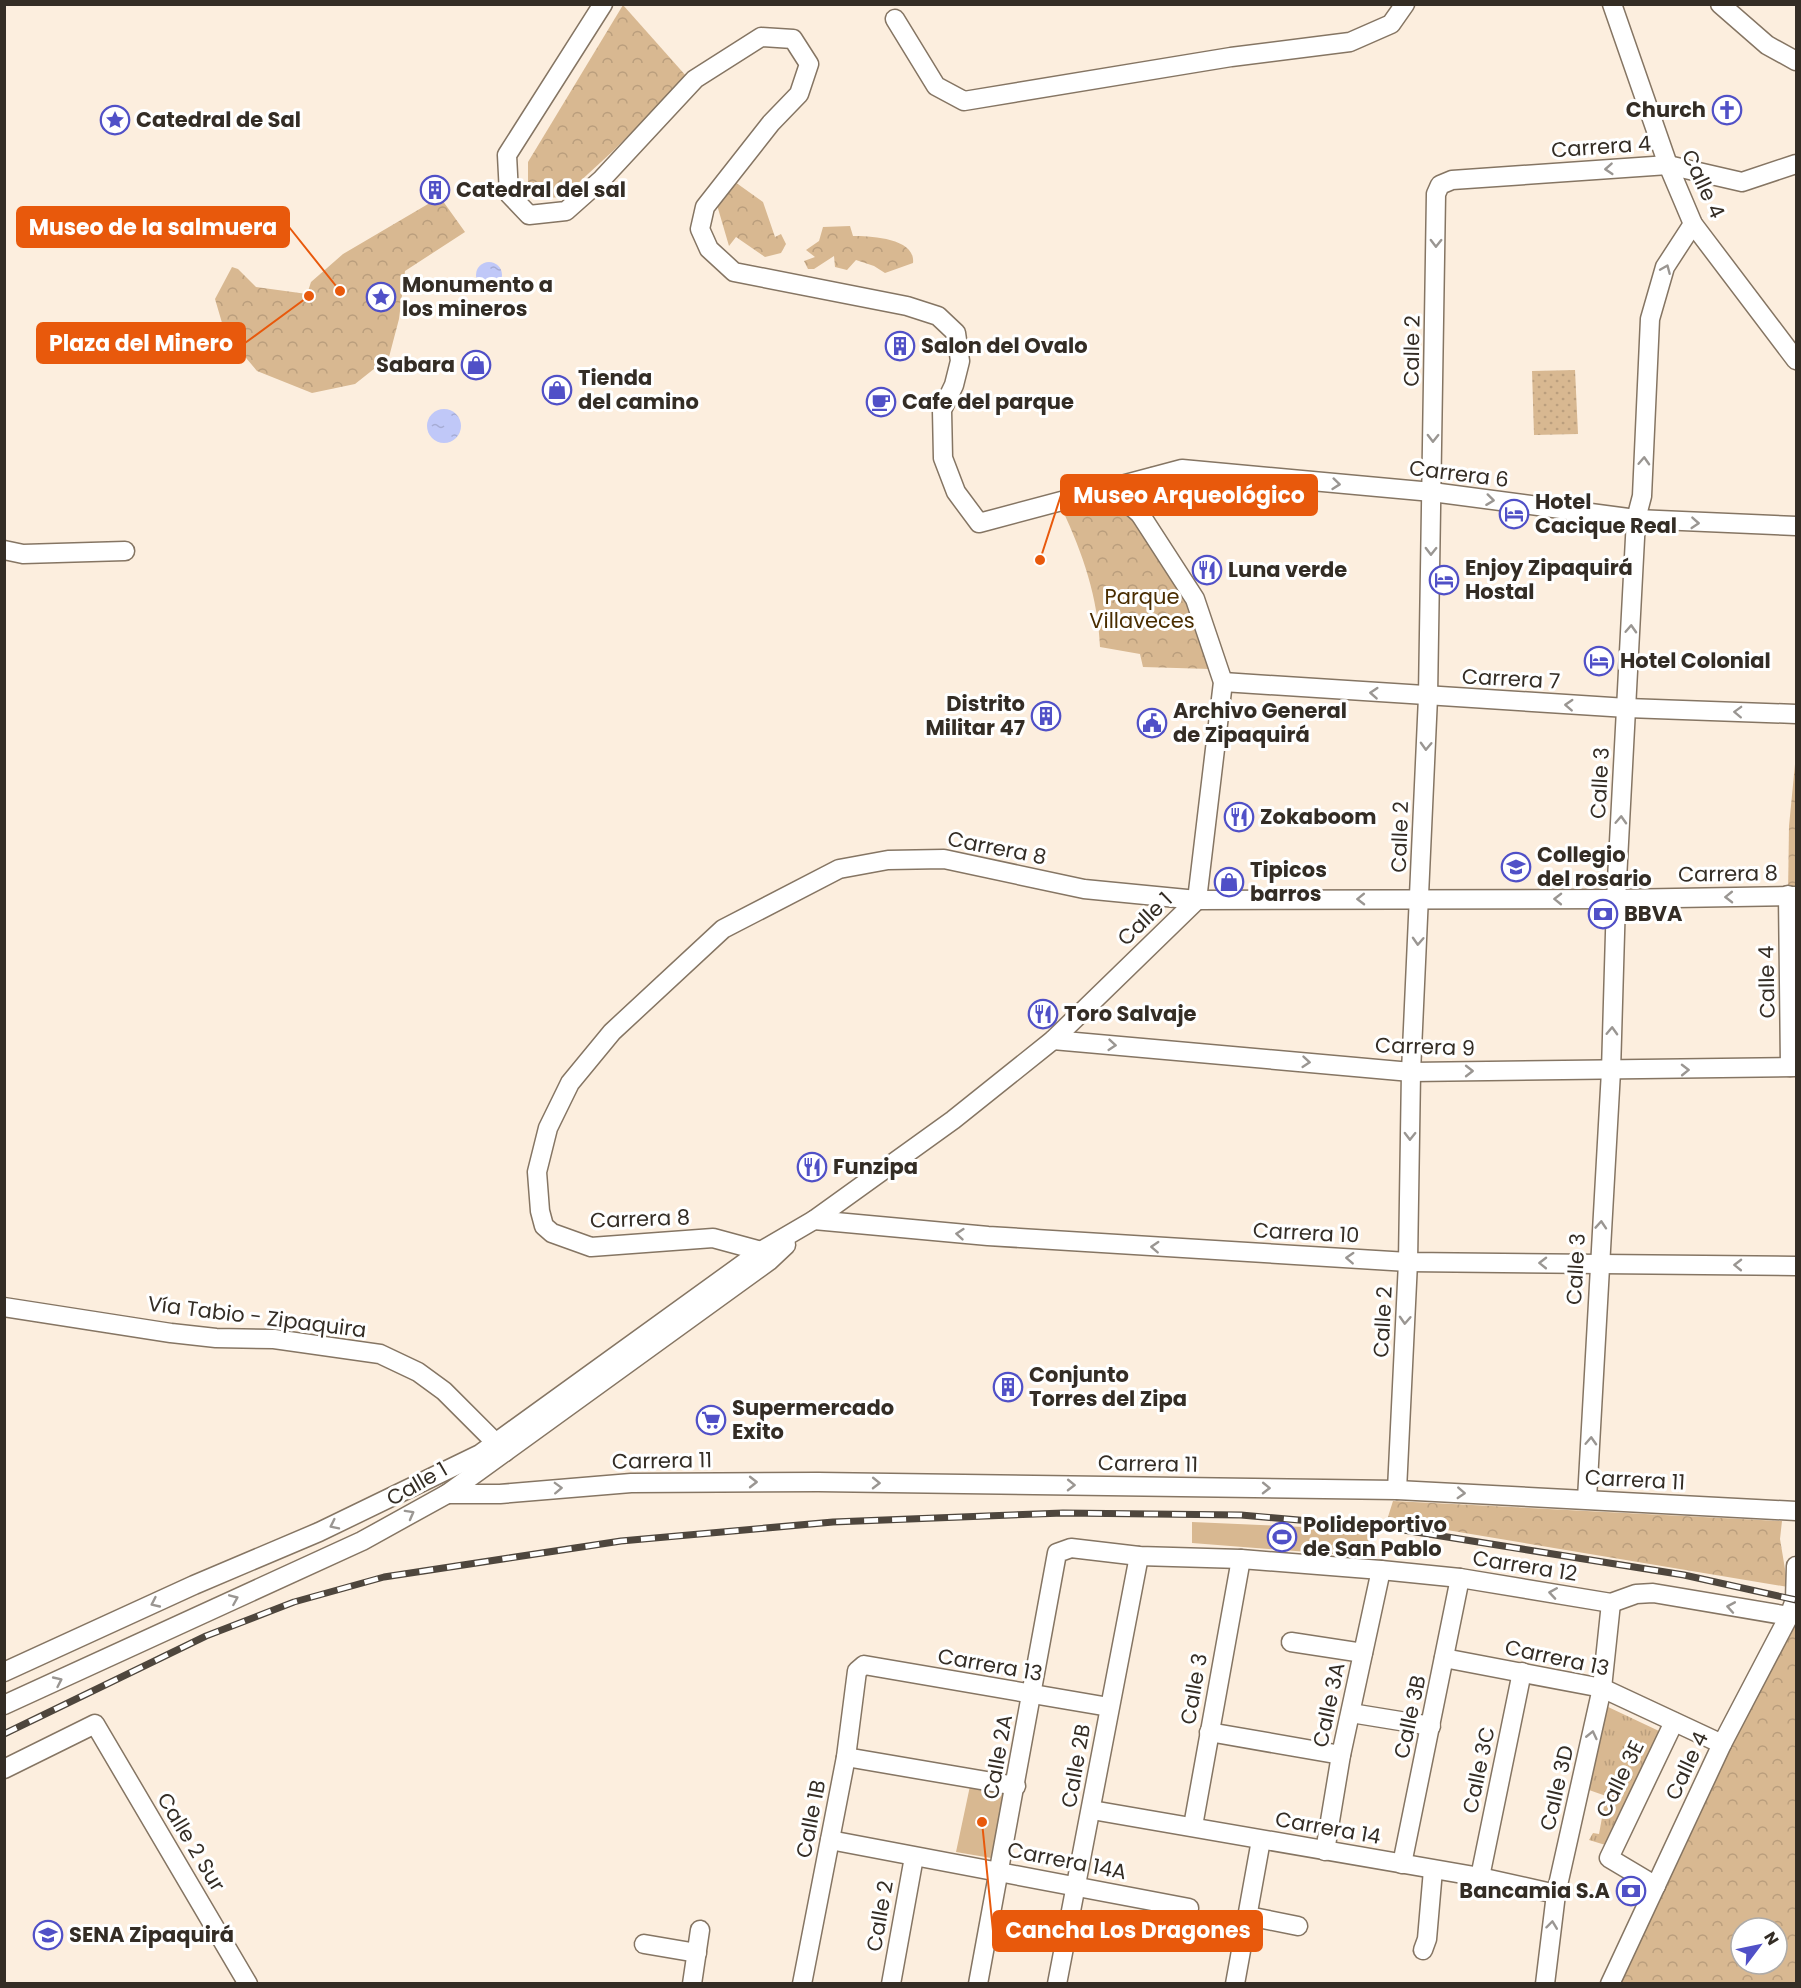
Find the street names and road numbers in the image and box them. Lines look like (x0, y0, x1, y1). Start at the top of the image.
street label: Carrera 4 (1550, 129, 1652, 164)
street label: Calle 4 (1675, 145, 1732, 223)
street label: Calle 2 (1396, 315, 1427, 387)
street label: Carrera 6 (1408, 453, 1510, 494)
street label: Carrera 7 (1461, 661, 1561, 696)
street label: Calle 3 (1583, 746, 1616, 820)
street label: Calle 2 (1384, 801, 1415, 873)
street label: Carrera 8 (945, 824, 1049, 871)
street label: Carrera 8 (1678, 858, 1778, 889)
street label: Calle 1 (1111, 885, 1178, 952)
street label: Calle 4 (1751, 945, 1782, 1019)
street label: Carrera 9 (1375, 1030, 1475, 1063)
street label: Carrera 8 (590, 1202, 690, 1235)
street label: Carrera 10 (1252, 1215, 1360, 1250)
street label: Calle 3 (1559, 1232, 1592, 1306)
street label: Calle 2 (1366, 1286, 1399, 1358)
street label: Vía Tabio - Zipaquira (146, 1289, 368, 1344)
street label: Carrera 11 (612, 1445, 712, 1476)
street label: Carrera 11 (1098, 1448, 1198, 1479)
street label: Calle 1 (381, 1454, 453, 1513)
street label: Carrera 11 (1584, 1462, 1686, 1497)
street label: Carrera 12 (1471, 1543, 1579, 1588)
street label: Carrera 13 (1502, 1632, 1612, 1683)
street label: Carrera 13 (935, 1641, 1045, 1688)
street label: Calle 3 (1173, 1651, 1214, 1727)
street label: Calle 3A (1305, 1660, 1352, 1750)
street label: Calle 3B (1387, 1673, 1432, 1761)
street label: Calle 2A (976, 1712, 1019, 1802)
street label: Calle 2B (1054, 1722, 1097, 1810)
street label: Calle 3C (1455, 1724, 1502, 1816)
street label: Calle 4 (1658, 1727, 1715, 1805)
street label: Calle 3E (1588, 1735, 1651, 1822)
street label: Calle 3D (1533, 1742, 1580, 1833)
street label: Calle 1B (789, 1777, 832, 1860)
street label: Calle 2 Sur (151, 1787, 232, 1897)
street label: Carrera 14 (1273, 1804, 1383, 1851)
street label: Carrera 14A (1005, 1835, 1129, 1886)
street label: Calle 2 (859, 1878, 900, 1954)

